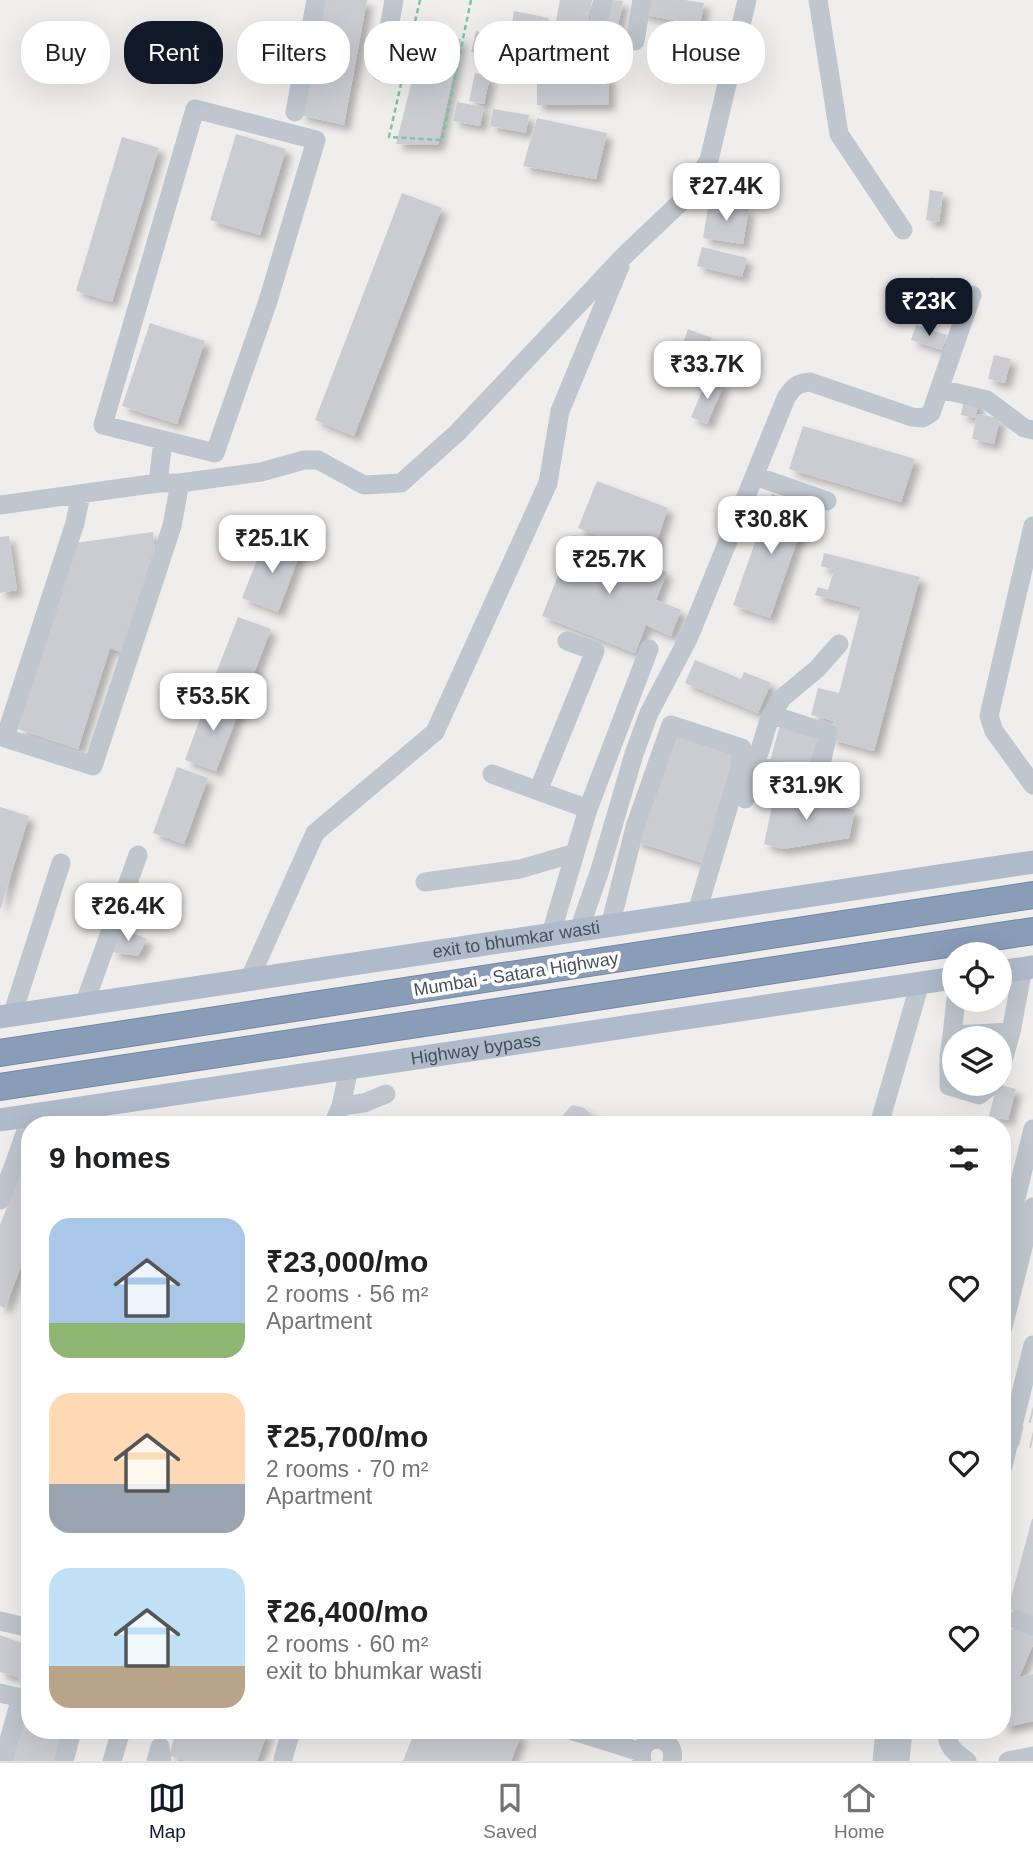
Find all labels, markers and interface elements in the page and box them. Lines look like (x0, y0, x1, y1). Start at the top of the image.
chip: Buy (21, 21, 110, 84)
chip: Rent (124, 21, 223, 84)
chip: Filters (237, 21, 350, 84)
chip: New (364, 21, 460, 84)
chip: Apartment (474, 21, 633, 84)
chip: House (647, 21, 765, 84)
pin: ₹27.4K (669, 164, 783, 223)
text: ₹27.4K (689, 173, 763, 199)
pin: ₹23K (888, 278, 970, 338)
text: ₹23K (901, 288, 957, 314)
pin: ₹33.7K (650, 342, 764, 401)
text: ₹33.7K (670, 351, 744, 377)
pin: ₹30.8K (714, 496, 828, 556)
text: ₹30.8K (734, 506, 808, 532)
pin: ₹25.1K (215, 516, 329, 575)
text: ₹25.1K (235, 525, 309, 551)
pin: ₹25.7K (552, 536, 666, 596)
text: ₹25.7K (572, 546, 646, 572)
pin: ₹53.5K (156, 674, 270, 733)
text: ₹53.5K (176, 683, 250, 709)
pin: ₹31.9K (749, 762, 863, 822)
text: ₹31.9K (769, 772, 843, 798)
pin: ₹26.4K (71, 884, 185, 943)
text: ₹26.4K (91, 893, 165, 919)
street label: exit to bhumkar wasti (431, 917, 601, 962)
map controls (942, 942, 1012, 1096)
button: locate (942, 942, 1012, 1012)
street label: Mumbai - Satara Highway (412, 948, 620, 1000)
button: layers (942, 1026, 1012, 1096)
street label: Highway bypass (409, 1030, 542, 1069)
icon: filters (945, 1139, 983, 1177)
text: 9 homes (49, 1141, 171, 1174)
text: ₹23,000/mo (266, 1245, 428, 1278)
icon: home (105, 1246, 189, 1330)
icon: heart (945, 1269, 983, 1307)
text: 2 rooms · 56 m² (266, 1281, 428, 1307)
text: Apartment (266, 1308, 372, 1334)
text: ₹25,700/mo (266, 1420, 428, 1453)
icon: home (105, 1421, 189, 1505)
icon: heart (945, 1444, 983, 1482)
text: 2 rooms · 70 m² (266, 1456, 428, 1482)
text: Apartment (266, 1483, 372, 1509)
text: ₹26,400/mo (266, 1595, 428, 1628)
icon: home (105, 1596, 189, 1680)
icon: heart (945, 1619, 983, 1657)
text: 2 rooms · 60 m² (266, 1631, 428, 1657)
text: exit to bhumkar wasti (266, 1658, 482, 1684)
tab: Map (148, 1779, 186, 1843)
tab: Saved (483, 1779, 537, 1843)
tab: Home (834, 1779, 885, 1843)

